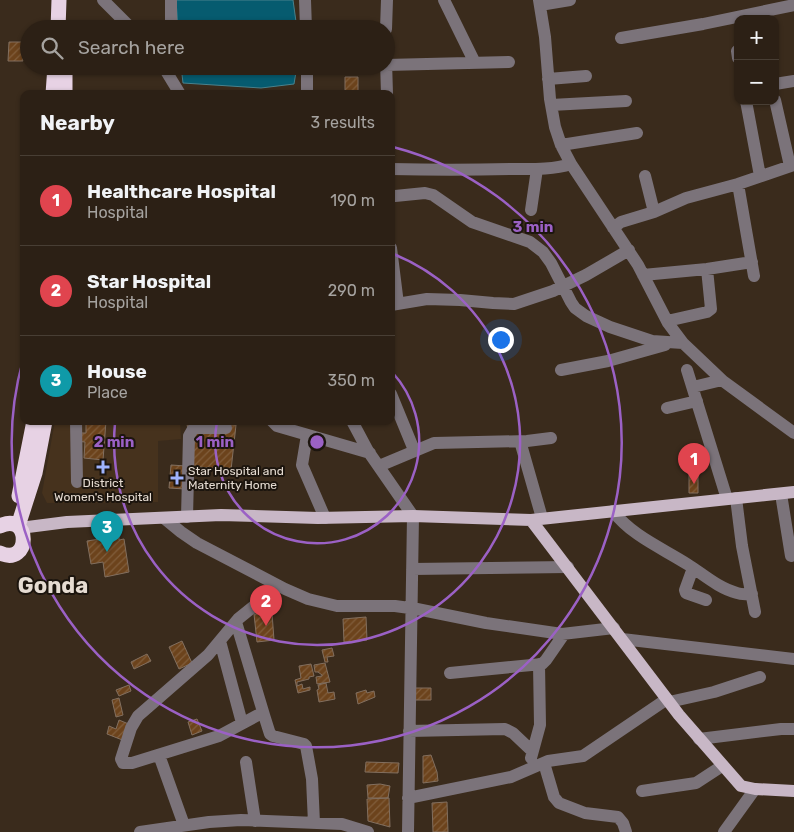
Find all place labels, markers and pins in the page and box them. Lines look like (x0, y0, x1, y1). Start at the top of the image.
centre of rings (308, 433, 326, 451)
pin: 1 (678, 443, 710, 484)
marker: District Women's Hospital (96, 460, 110, 474)
place label: Star Hospital and Maternity Home (188, 464, 284, 492)
marker: Star Hospital and Maternity Home (170, 471, 184, 485)
place label: District Women's Hospital (54, 476, 152, 504)
pin: 3 (91, 511, 123, 552)
pin: 2 (250, 585, 282, 626)

